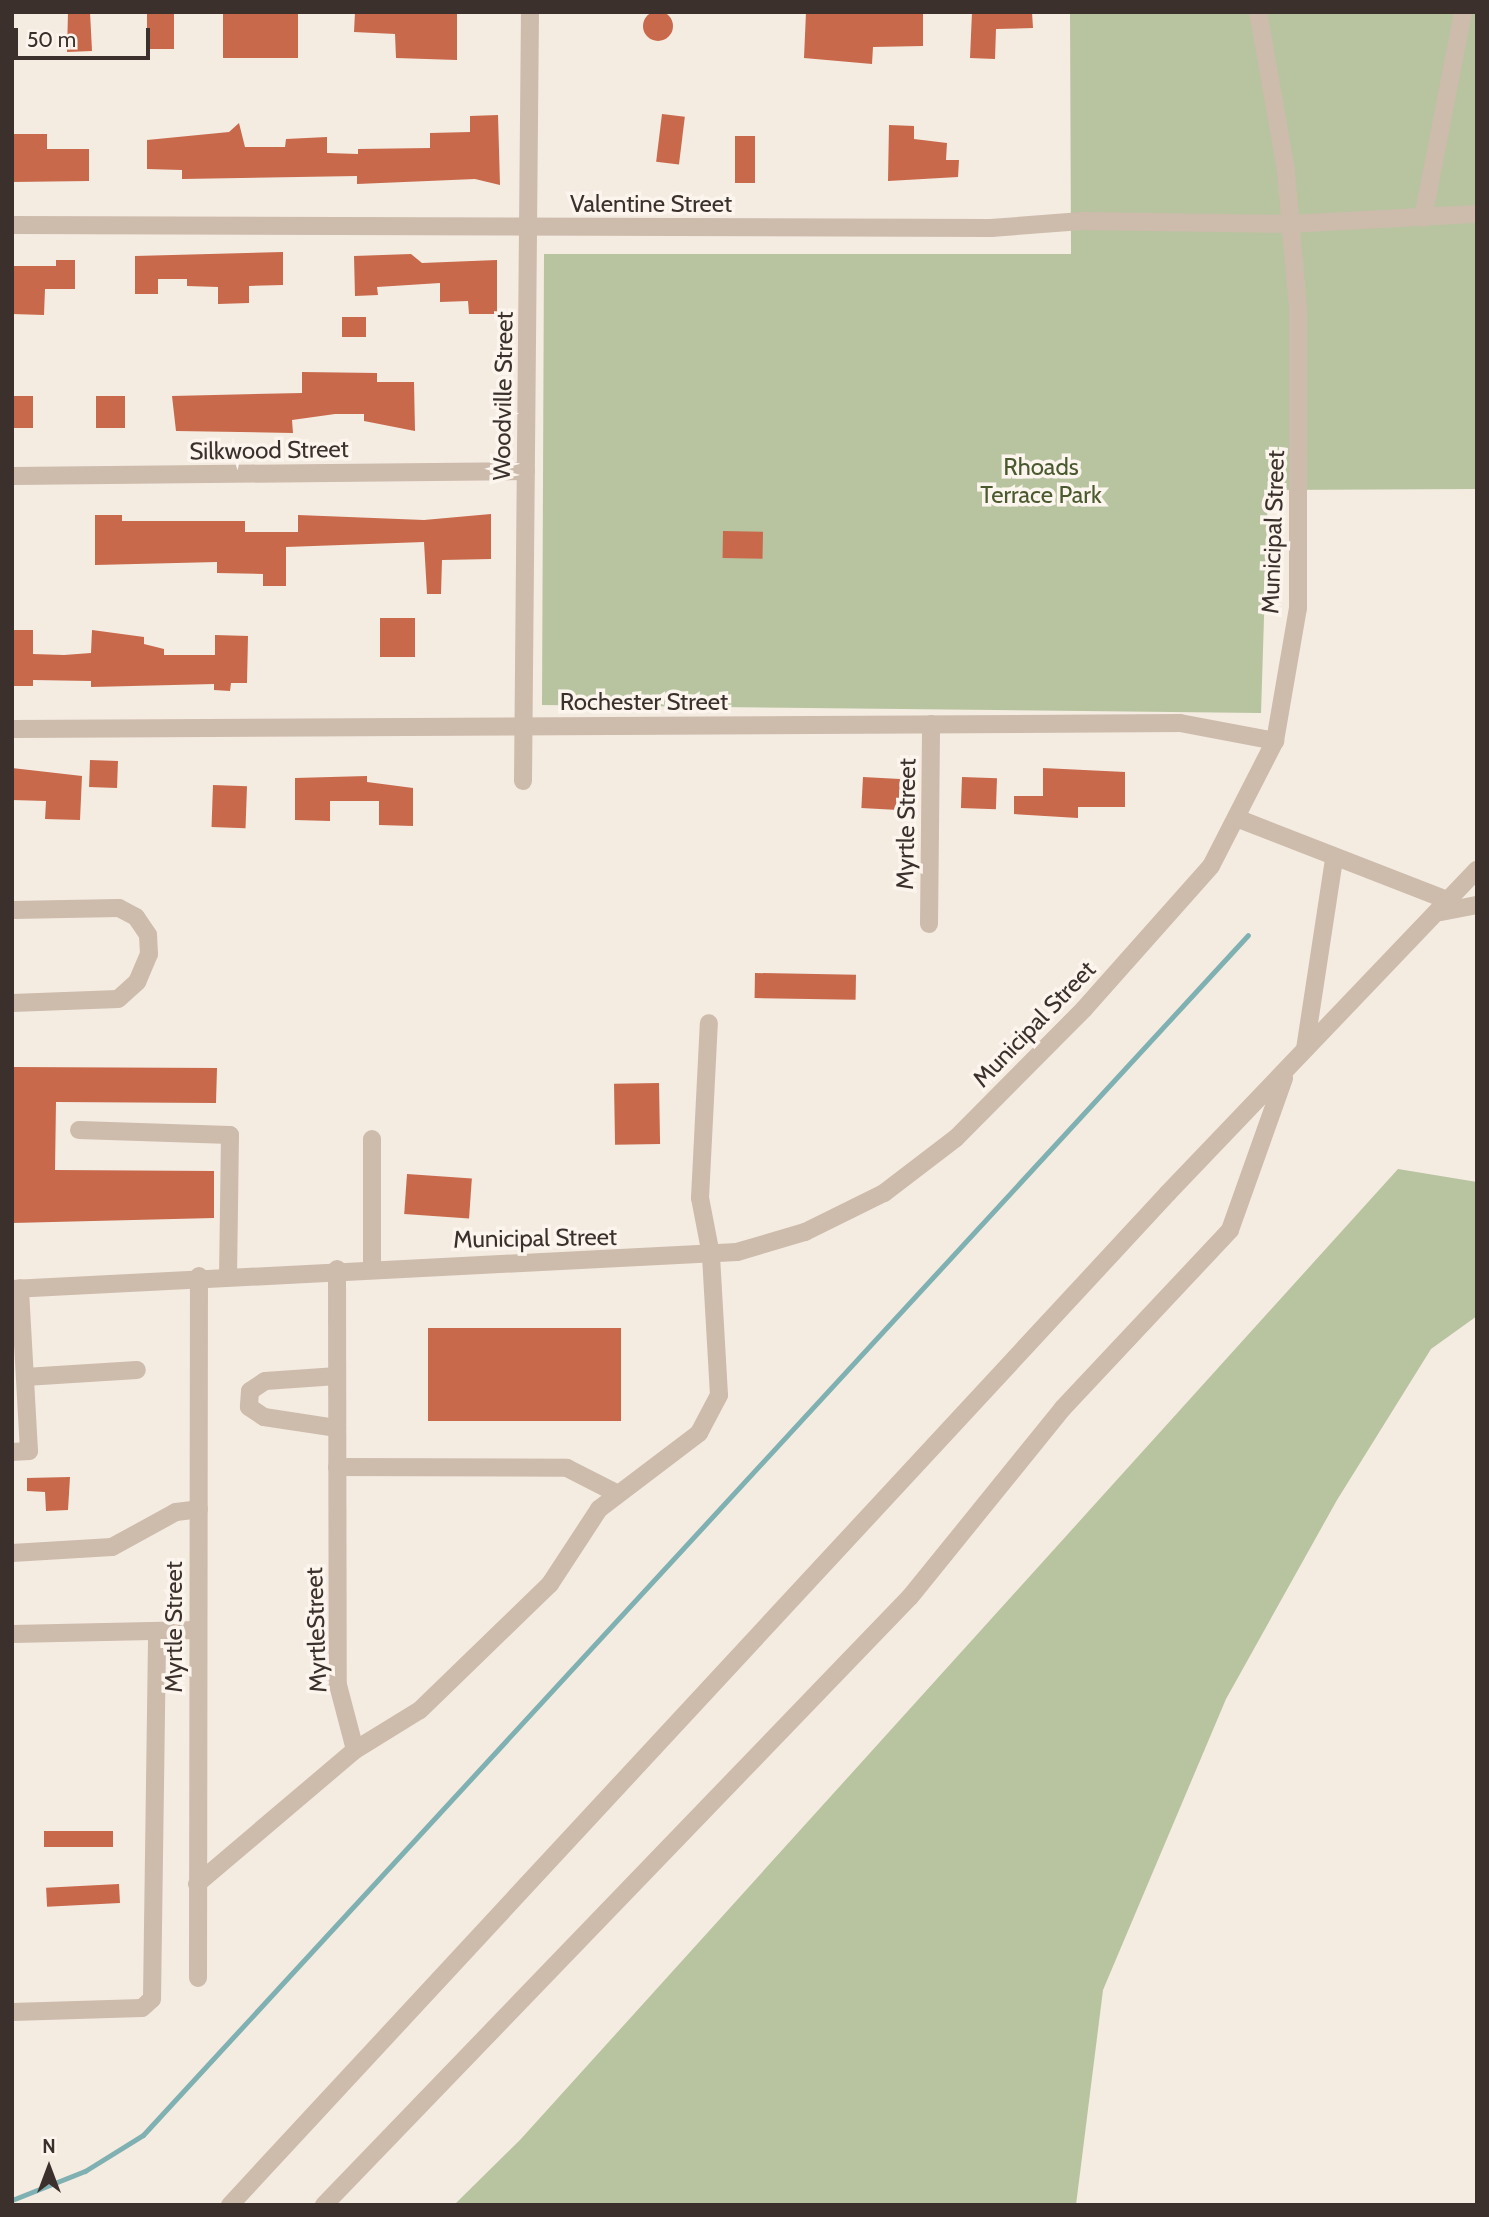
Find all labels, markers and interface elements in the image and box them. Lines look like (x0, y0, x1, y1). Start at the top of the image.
scale bar (18, 14, 154, 58)
text: 50 m (27, 27, 76, 52)
street label: Valentine Street (570, 190, 732, 218)
street label: Woodville Street (487, 311, 519, 481)
street label: Silkwood Street (189, 434, 349, 466)
street label: Municipal Street (1256, 450, 1290, 614)
park label: Rhoads Terrace Park (980, 453, 1102, 509)
street label: Rochester Street (560, 688, 728, 716)
street label: Myrtle Street (890, 758, 922, 890)
street label: Municipal Street (967, 955, 1101, 1093)
street label: Municipal Street (453, 1222, 617, 1254)
street label: Myrtle Street (160, 1561, 188, 1693)
street label: MyrtleStreet (299, 1567, 333, 1693)
north arrow (14, 2133, 84, 2203)
text: N (42, 2135, 56, 2158)

